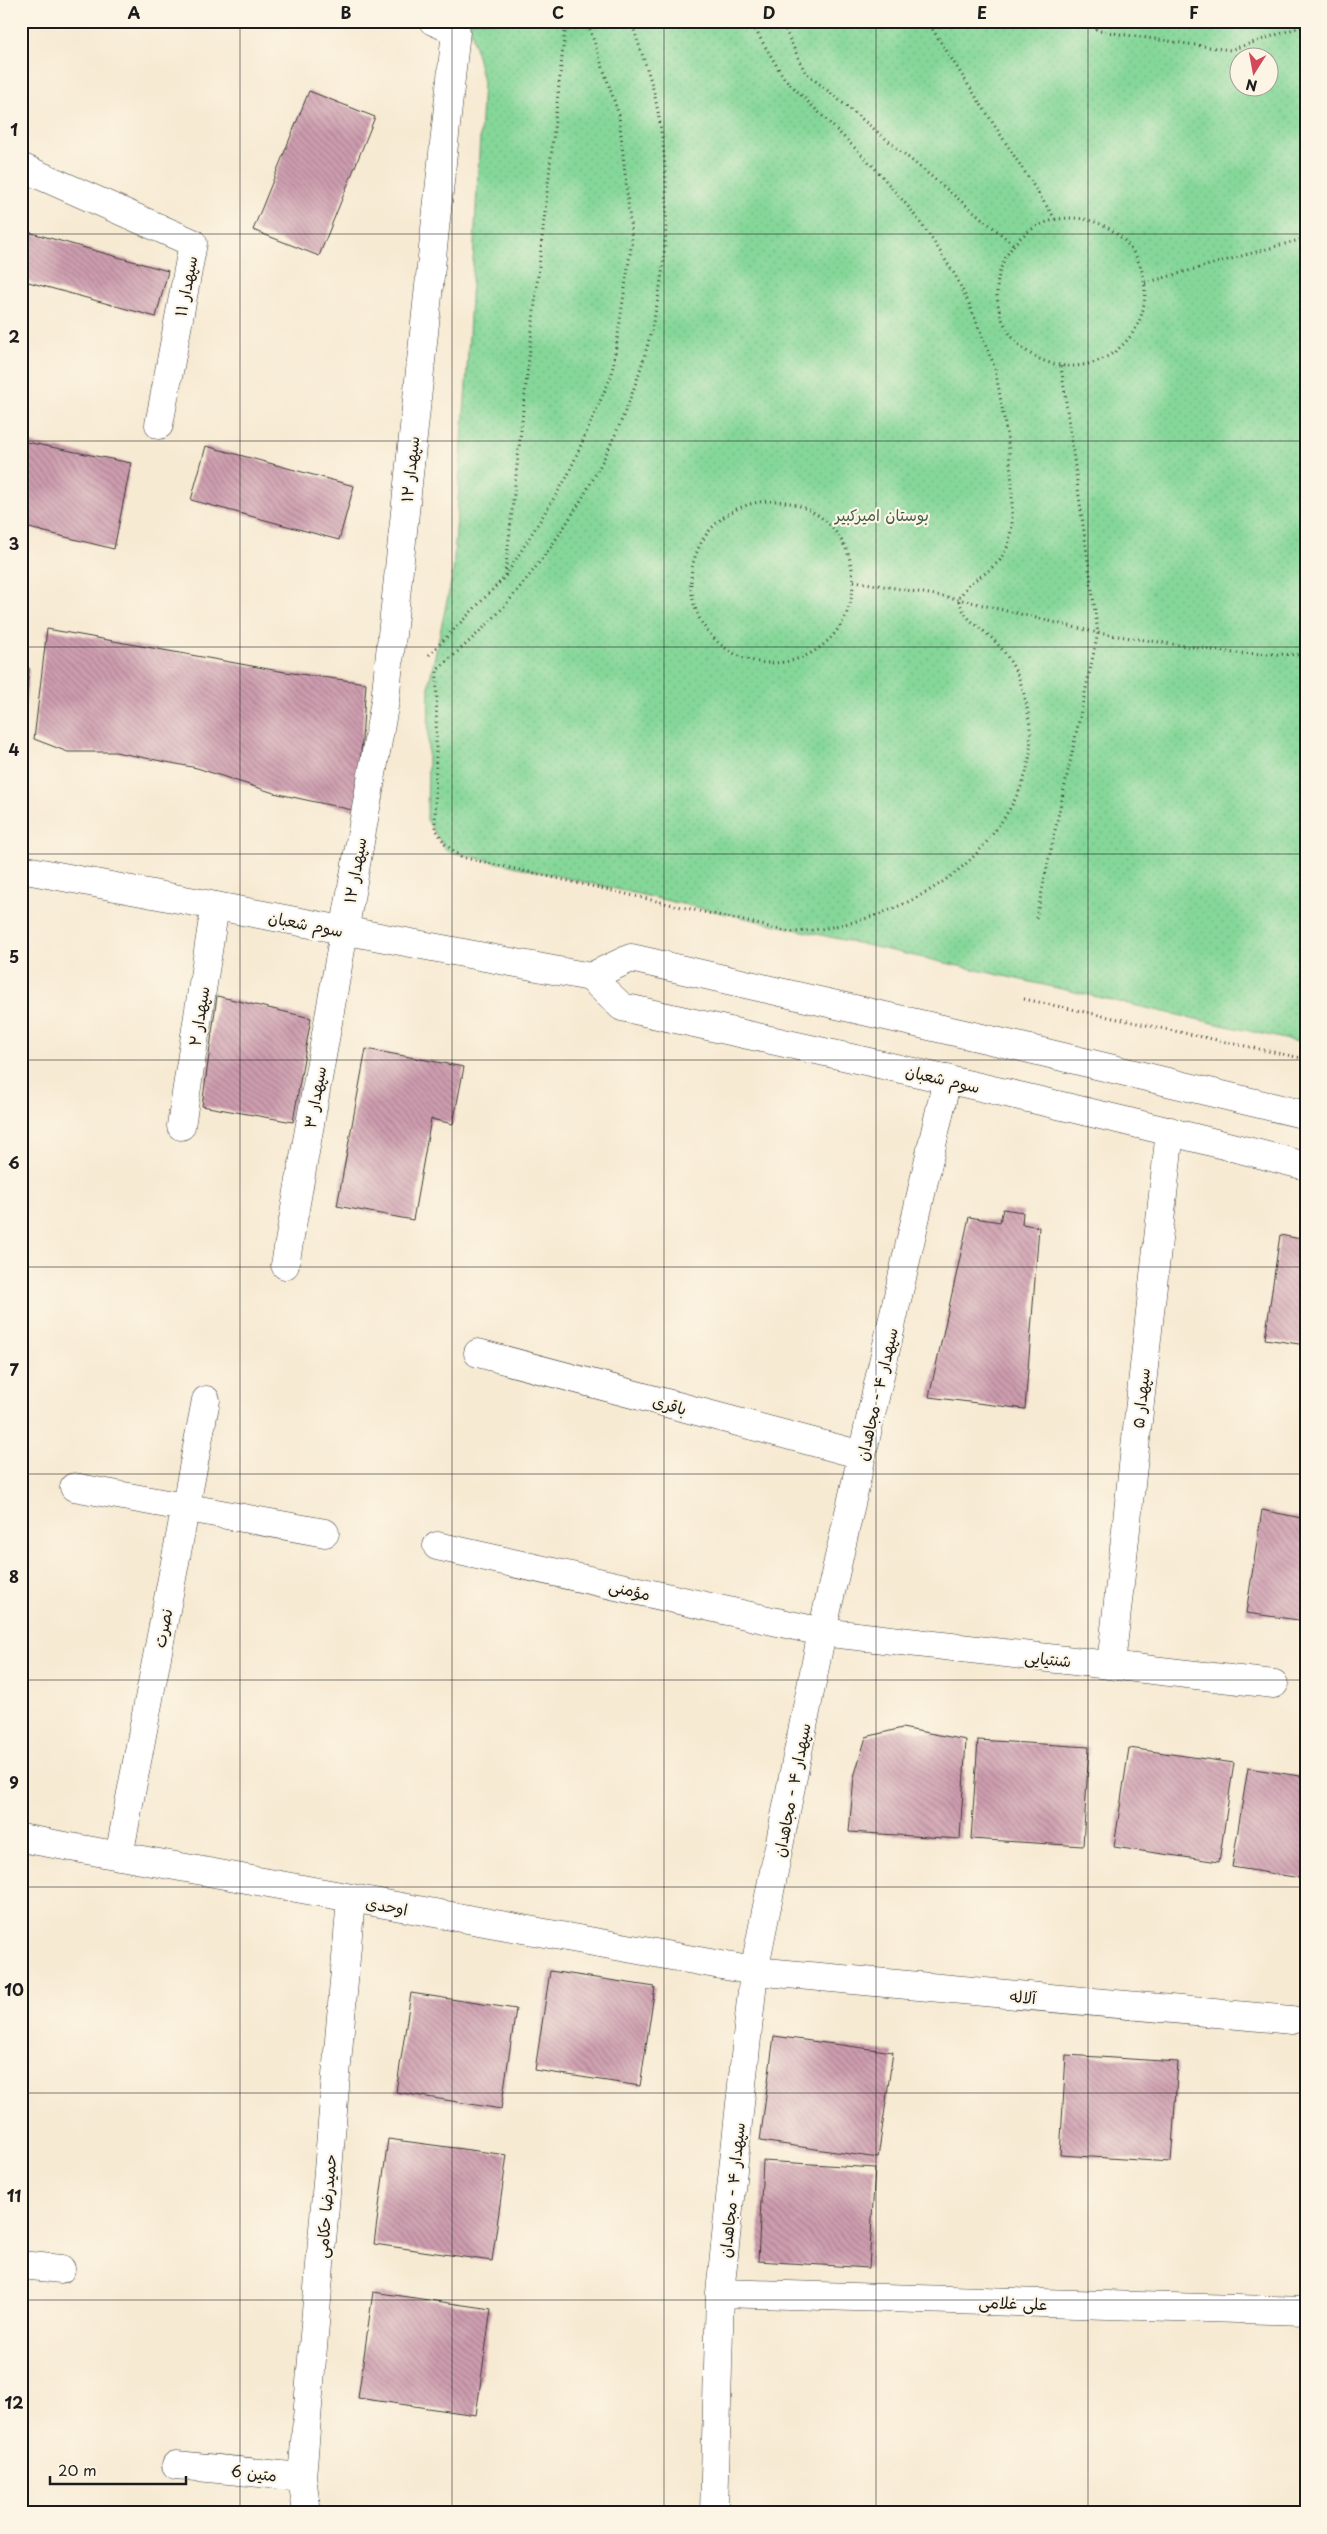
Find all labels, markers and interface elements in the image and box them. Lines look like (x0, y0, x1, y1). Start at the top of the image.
text: A (128, 0, 141, 24)
text: B (341, 0, 352, 24)
text: C (552, 0, 564, 24)
text: D (763, 0, 775, 24)
text: E (977, 0, 987, 24)
text: F (1189, 0, 1199, 24)
north arrow (1230, 48, 1280, 98)
text: N (1244, 74, 1259, 97)
text: 1 (10, 117, 18, 141)
street label: سپهدار ۱۱ (167, 254, 203, 318)
text: 2 (8, 324, 20, 348)
street label: سپهدار ۱۲ (394, 435, 424, 503)
park label: بوستان امیرکبیر (833, 502, 929, 526)
text: 3 (9, 531, 19, 555)
text: 4 (9, 737, 20, 761)
street label: سپهدار ۱۲ (336, 835, 372, 905)
street label: سوم شعبان (266, 904, 346, 944)
text: 5 (9, 944, 19, 968)
street label: سپهدار ۲ (181, 984, 215, 1048)
street label: سوم شعبان (903, 1058, 983, 1100)
street label: سپهدار ۳ (297, 1064, 331, 1130)
text: 6 (8, 1150, 20, 1174)
street label: سپهدار ۴ - مجاهدان (849, 1325, 903, 1463)
text: 7 (9, 1357, 19, 1381)
street label: سپهدار ۵ (1125, 1366, 1155, 1430)
street label: باقری (650, 1388, 690, 1420)
text: 8 (9, 1564, 19, 1588)
street label: مؤمنی (607, 1573, 653, 1605)
street label: نصرت (146, 1606, 178, 1650)
street label: شنتیایی (1023, 1644, 1073, 1672)
street label: سپهدار ۴ - مجاهدان (766, 1721, 816, 1859)
text: 9 (9, 1770, 19, 1794)
street label: اوحدی (364, 1889, 410, 1921)
text: 10 (4, 1977, 24, 2001)
street label: آلاله (1009, 1983, 1038, 2009)
street label: سپهدار ۴ - مجاهدان (712, 2121, 750, 2259)
street label: حمیدرضا حکامی (308, 2153, 342, 2259)
text: 11 (7, 2183, 21, 2207)
street label: علی غلامی (978, 2289, 1048, 2315)
text: 12 (5, 2390, 23, 2414)
scale bar (50, 2454, 186, 2486)
text: 20 m (58, 2458, 97, 2481)
street label: متین 6 (230, 2458, 278, 2486)

